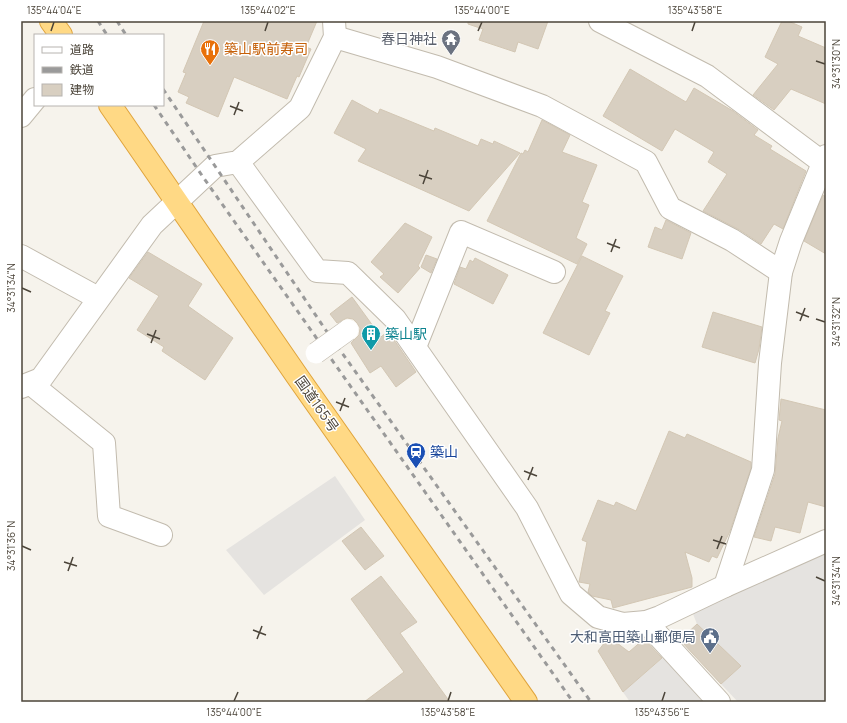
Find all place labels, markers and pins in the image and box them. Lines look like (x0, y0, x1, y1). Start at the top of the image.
temple icon: 春日神社 (440, 28, 462, 56)
place label: 春日神社 (381, 29, 437, 48)
restaurant icon: 築山駅前寿司 (199, 38, 221, 66)
place label: 築山駅前寿司 (224, 39, 308, 58)
building icon: 築山駅 (360, 323, 382, 351)
place label: 築山駅 (385, 324, 427, 343)
station icon: 築山 (405, 441, 427, 469)
place label: 築山 (430, 442, 458, 461)
public building icon: 大和高田築山郵便局 (699, 626, 721, 654)
place label: 大和高田築山郵便局 (570, 627, 696, 646)

